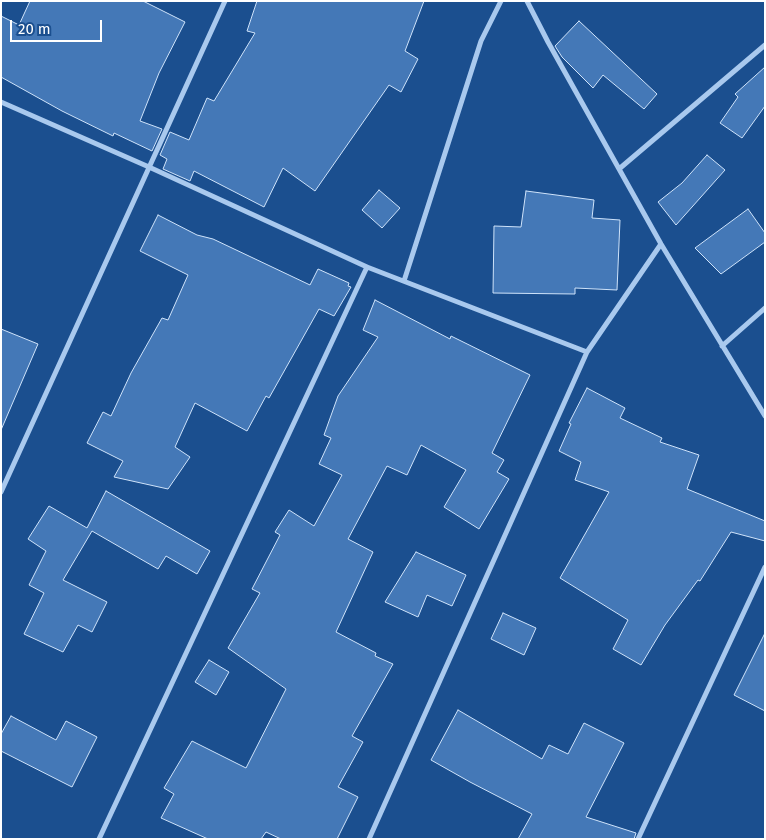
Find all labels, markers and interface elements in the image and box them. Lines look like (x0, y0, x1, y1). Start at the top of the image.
scale bar (12, 10, 105, 42)
text: 20 m (18, 20, 51, 38)

